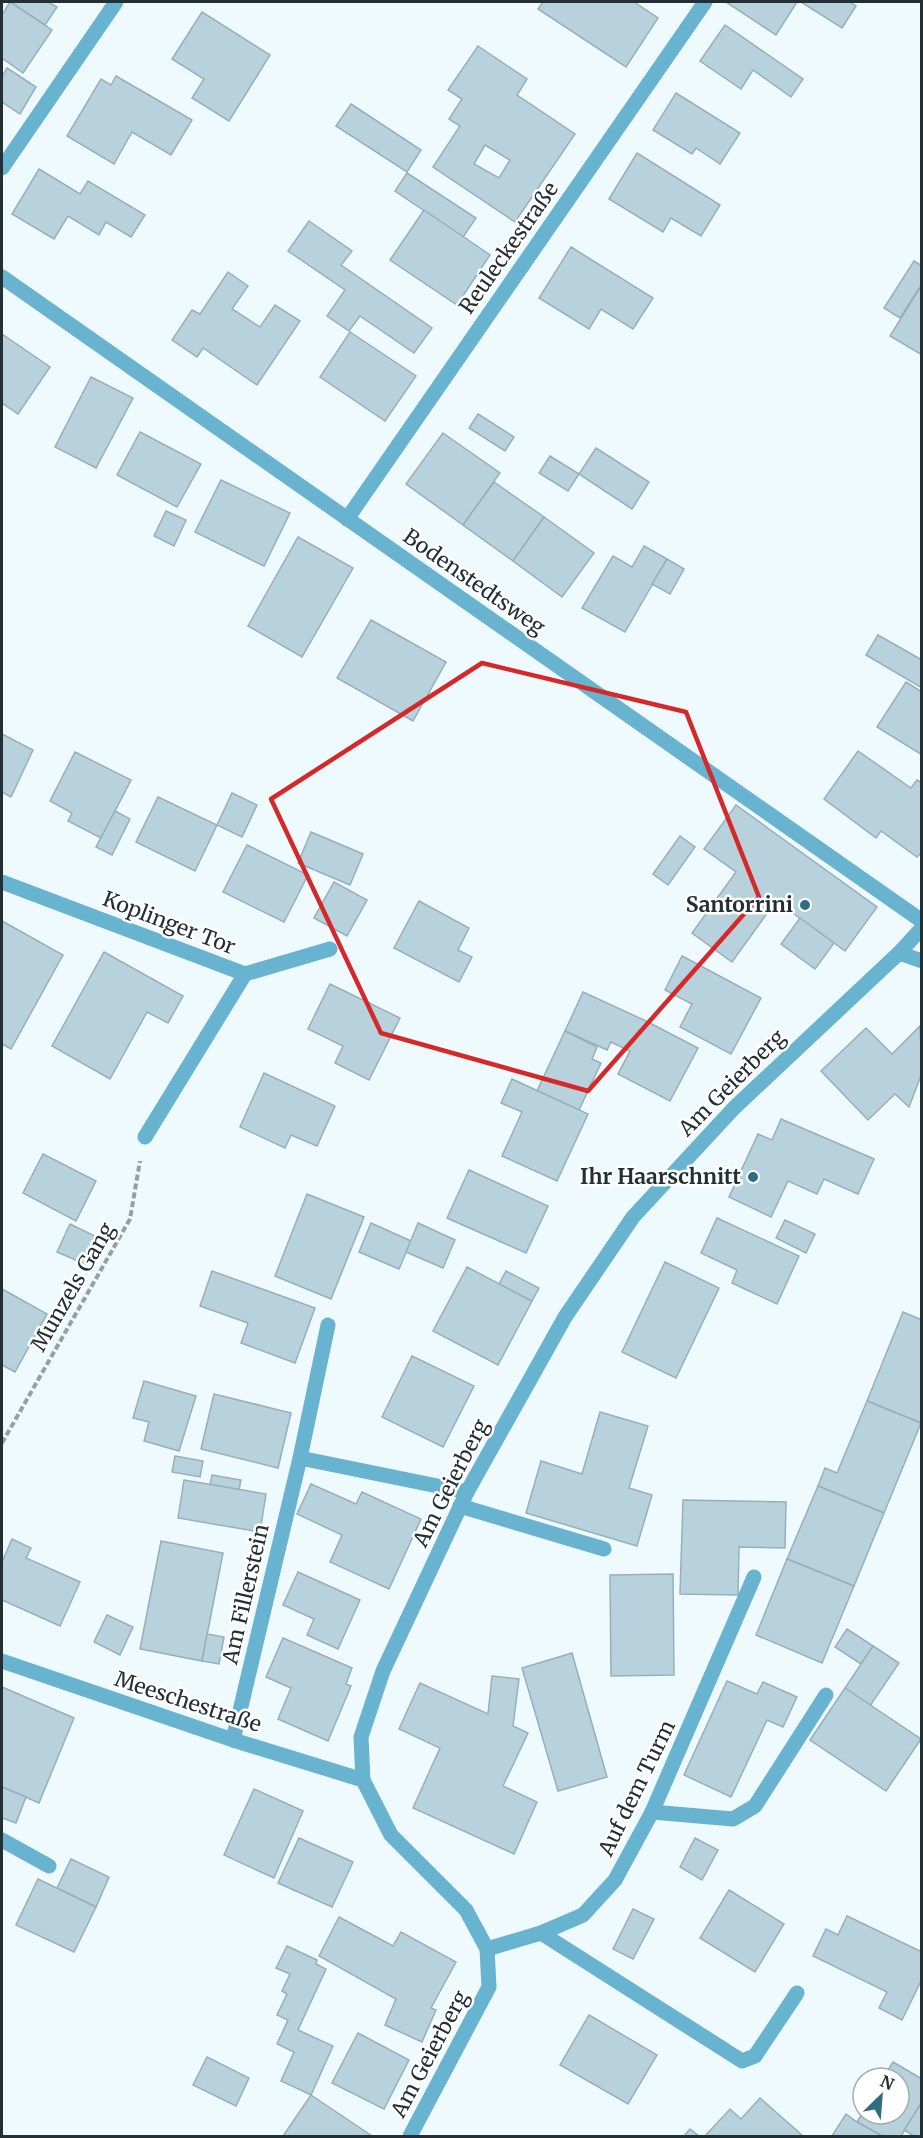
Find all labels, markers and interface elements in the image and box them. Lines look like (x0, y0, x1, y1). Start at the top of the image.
street label: Reuleckestraße (453, 177, 564, 319)
street label: Bodenstedtsweg (398, 523, 551, 641)
street label: Koplinger Tor (99, 885, 239, 960)
place label: Santorrini (686, 891, 793, 918)
marker: Santorrini (798, 898, 812, 912)
street label: Am Geierberg (672, 1023, 791, 1142)
place label: Ihr Haarschnitt (580, 1163, 742, 1190)
marker: Ihr Haarschnitt (746, 1170, 760, 1184)
street label: Munzels Gang (25, 1217, 120, 1356)
street label: Am Geierberg (406, 1414, 494, 1552)
street label: Am Fillerstein (216, 1521, 275, 1667)
street label: Meeschestraße (111, 1665, 265, 1738)
street label: Auf dem Turm (592, 1715, 681, 1861)
street label: Am Geierberg (384, 1985, 474, 2123)
north arrow (851, 2066, 911, 2126)
text: N (877, 2071, 898, 2094)

